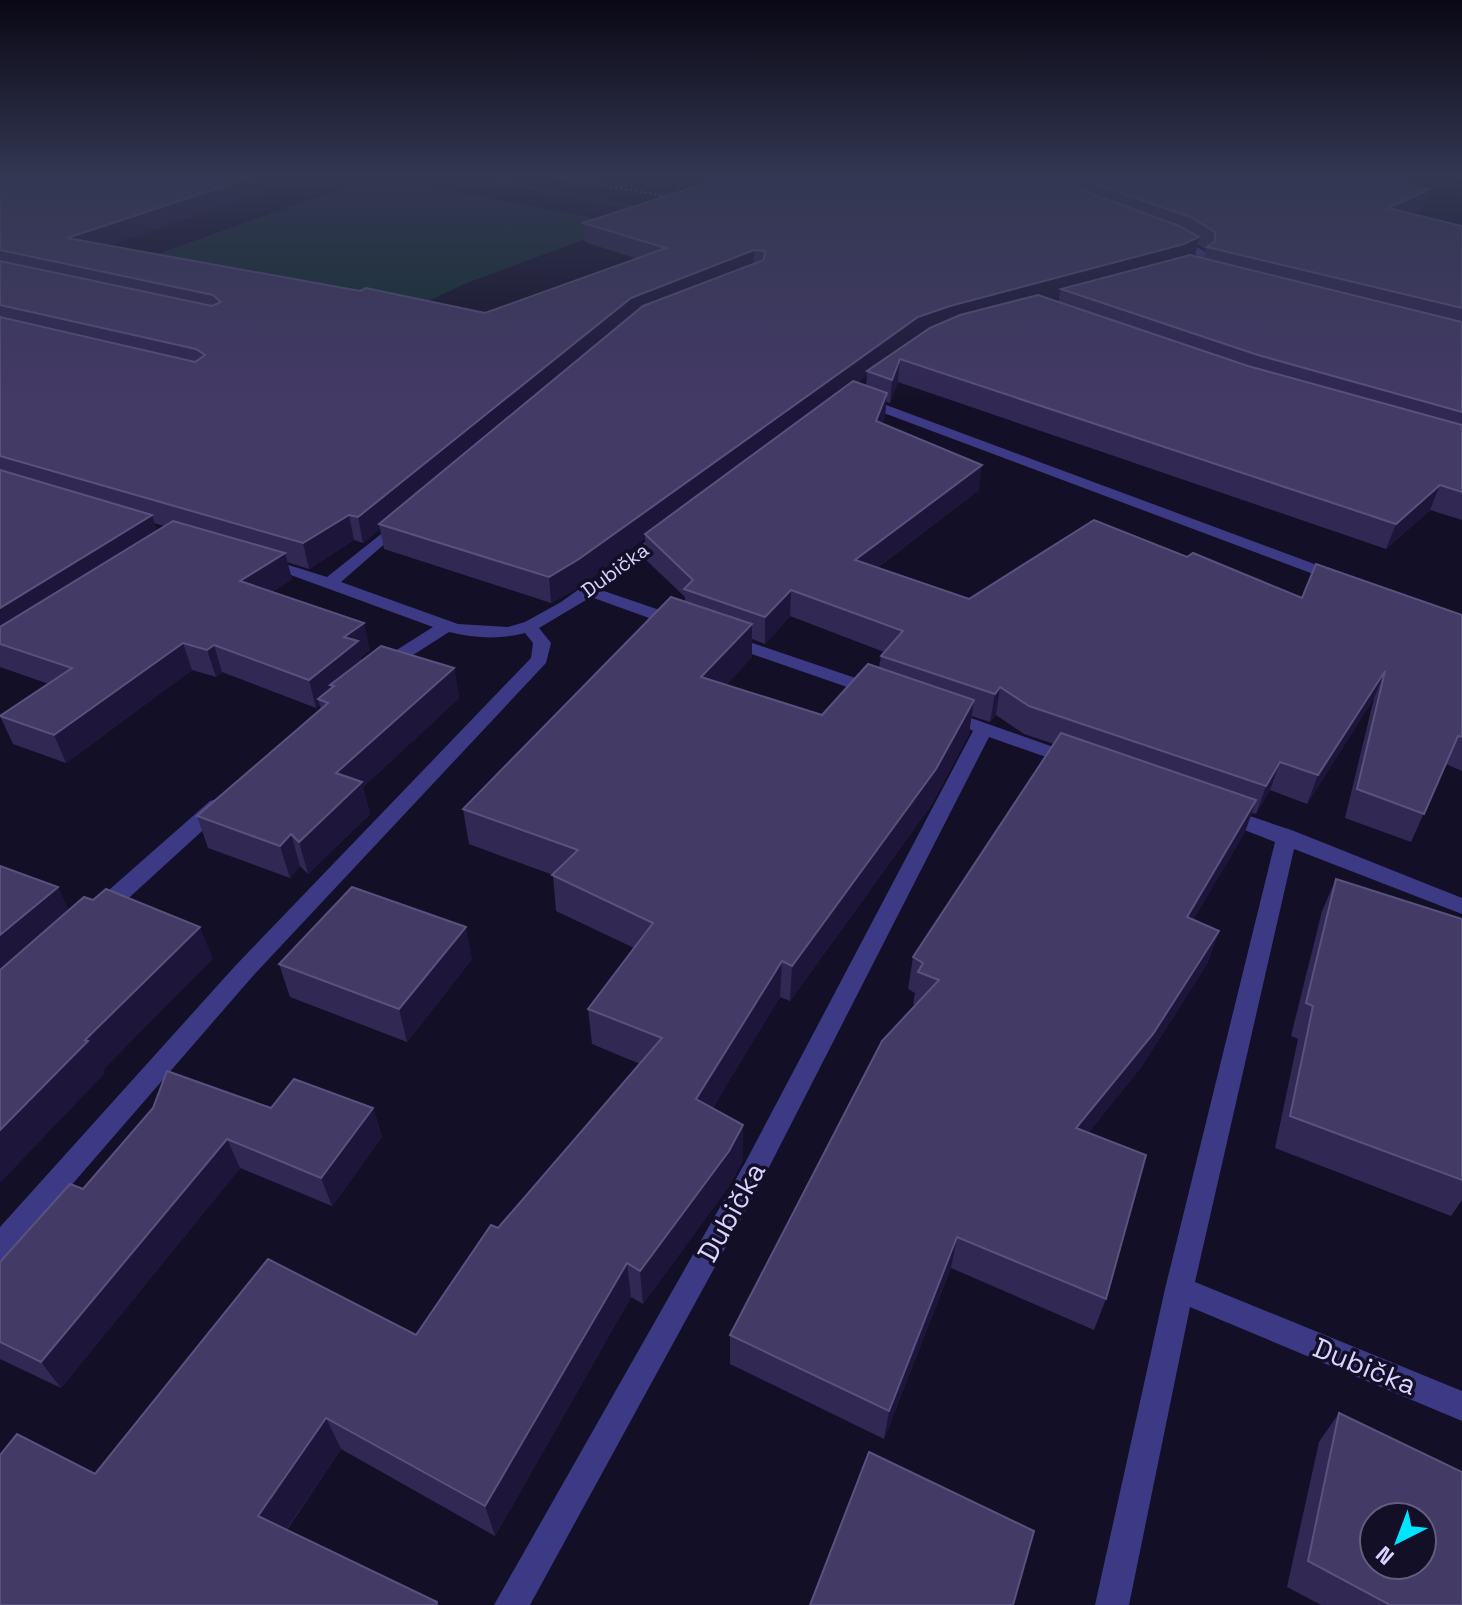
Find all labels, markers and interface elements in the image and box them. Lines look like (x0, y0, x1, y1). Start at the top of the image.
street label: Dubička (576, 537, 654, 603)
street label: Dubička (689, 1156, 773, 1268)
street label: Dubička (1308, 1329, 1422, 1403)
north arrow (1358, 1501, 1438, 1581)
text: N (1370, 1541, 1399, 1571)

